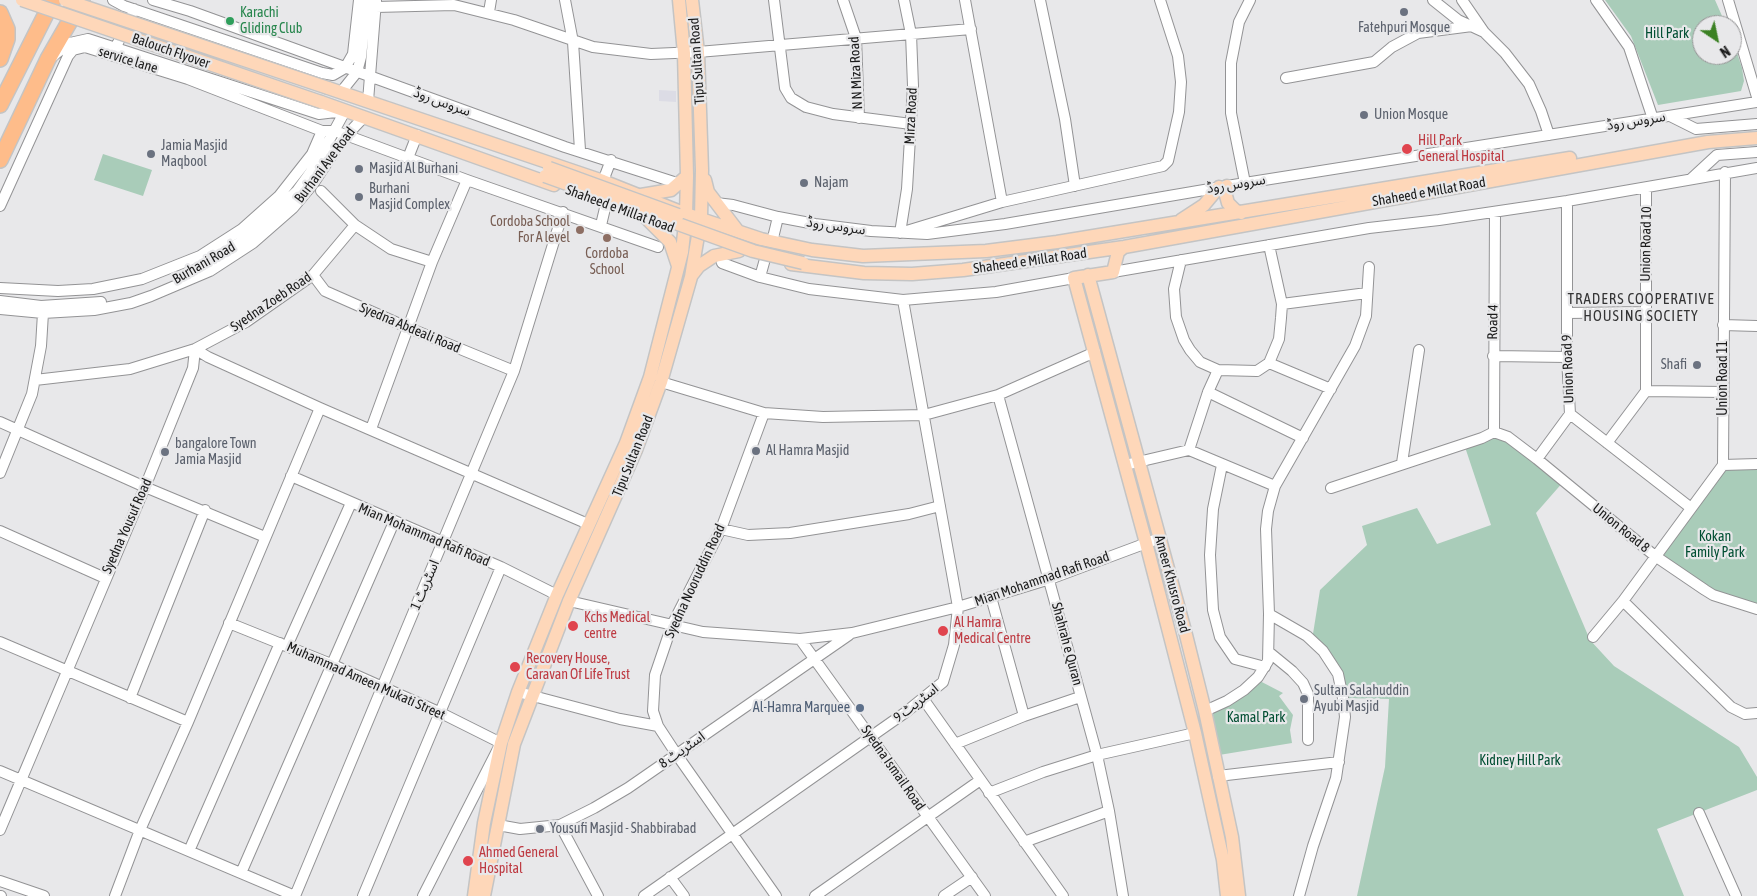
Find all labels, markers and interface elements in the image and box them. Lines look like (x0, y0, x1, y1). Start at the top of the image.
place label: Karachi Gliding Club (240, 5, 302, 38)
marker: Fatehpuri Mosque (1398, 6, 1410, 18)
marker: Karachi Gliding Club (224, 15, 236, 27)
north arrow (1692, 15, 1742, 65)
street label: Tipu Sultan Road (686, 17, 708, 105)
place label: Fatehpuri Mosque (1358, 20, 1450, 36)
park label: Hill Park (1645, 26, 1689, 42)
street label: Balouch Flyover (130, 30, 212, 72)
street label: N N Miza Road (846, 36, 866, 110)
street label: service lane (96, 43, 160, 77)
text: N (1717, 43, 1733, 61)
street label: سروس روڈ (411, 84, 473, 120)
street label: Mirza Road (901, 87, 921, 145)
place label: Union Mosque (1374, 107, 1448, 123)
street label: سروس روڈ (1605, 108, 1667, 134)
marker: Union Mosque (1358, 109, 1370, 121)
street label: Burhani Ave Road (291, 124, 359, 206)
place label: Hill Park General Hospital (1418, 133, 1505, 166)
place label: Jamia Masjid Maqbool (161, 138, 228, 170)
marker: Hill Park General Hospital (1400, 142, 1414, 156)
marker: Jamia Masjid Maqbool (145, 148, 157, 160)
place label: Masjid Al Burhani (369, 161, 458, 177)
marker: Masjid Al Burhani (353, 163, 365, 175)
street label: سروس روڈ (1205, 171, 1267, 197)
street label: Shaheed e Millat Road (1371, 174, 1487, 210)
place label: Najam (814, 175, 849, 191)
marker: Najam (798, 177, 810, 189)
place label: Burhani Masjid Complex (369, 181, 450, 213)
street label: Shaheed e Millat Road (563, 182, 677, 236)
marker: Burhani Masjid Complex (353, 191, 365, 203)
street label: Union Road 10 (1637, 206, 1655, 282)
place label: Cordoba School For A level (490, 214, 570, 246)
street label: سروس روڈ (805, 214, 867, 238)
marker: Cordoba School For A level (574, 224, 586, 236)
marker: Cordoba School (601, 232, 613, 244)
street label: Burhani Road (170, 238, 238, 288)
street label: Shaheed e Millat Road (972, 245, 1088, 277)
place label: Cordoba School (585, 246, 629, 278)
street label: Syedna Zoeb Road (227, 269, 315, 335)
district label: TRADERS COOPERATIVE HOUSING SOCIETY (1565, 290, 1717, 325)
street label: Syedna Abdeali Road (357, 299, 463, 357)
street label: Road 4 (1484, 304, 1502, 340)
street label: Union Road 9 (1558, 334, 1578, 404)
street label: Union Road 11 (1715, 340, 1731, 416)
place label: Shafi (1661, 357, 1687, 373)
marker: Shafi (1691, 359, 1703, 371)
street label: Tipu Sultan Road (609, 413, 657, 499)
place label: bangalore Town Jamia Masjid (175, 436, 257, 468)
place label: Al Hamra Masjid (766, 443, 849, 459)
marker: Al Hamra Masjid (750, 445, 762, 457)
marker: bangalore Town Jamia Masjid (159, 446, 171, 458)
street label: Syedna Yousuf Road (98, 476, 156, 576)
street label: Mian Mohammad Rafi Road (356, 500, 492, 570)
street label: Union Road 8 (1589, 500, 1653, 556)
street label: Syedna Nooruddin Road (661, 521, 729, 641)
park label: Kokan Family Park (1685, 529, 1745, 562)
street label: Ameer Khusro Road (1151, 533, 1193, 635)
street label: Mian Mohammad Rafi Road (972, 548, 1112, 610)
street label: اسٹریٹ 1 (407, 557, 443, 613)
street label: Shahrah e Quran (1048, 601, 1086, 687)
place label: Kchs Medical centre (584, 610, 650, 642)
place label: Al Hamra Medical Centre (954, 615, 1031, 648)
marker: Kchs Medical centre (566, 619, 580, 633)
marker: Al Hamra Medical Centre (936, 624, 950, 638)
street label: Muhammad Ameen Mukati Street (284, 638, 448, 724)
place label: Recovery House, Caravan Of Life Trust (526, 651, 630, 684)
marker: Recovery House, Caravan Of Life Trust (508, 660, 522, 674)
street label: اسٹریٹ 9 (890, 680, 942, 726)
place label: Sultan Salahuddin Ayubi Masjid (1314, 683, 1409, 716)
marker: Sultan Salahuddin Ayubi Masjid (1298, 693, 1310, 705)
place label: Al-Hamra Marquee (753, 700, 850, 716)
marker: Al-Hamra Marquee (854, 702, 866, 714)
park label: Kamal Park (1227, 710, 1285, 726)
street label: Syedna Ismail Road (857, 722, 929, 814)
street label: اسٹریٹ 8 (656, 728, 708, 772)
park label: Kidney Hill Park (1479, 753, 1561, 769)
place label: Yousufi Masjid - Shabbirabad (550, 821, 696, 837)
marker: Yousufi Masjid - Shabbirabad (534, 823, 546, 835)
place label: Ahmed General Hospital (479, 845, 559, 878)
marker: Ahmed General Hospital (461, 854, 475, 868)

